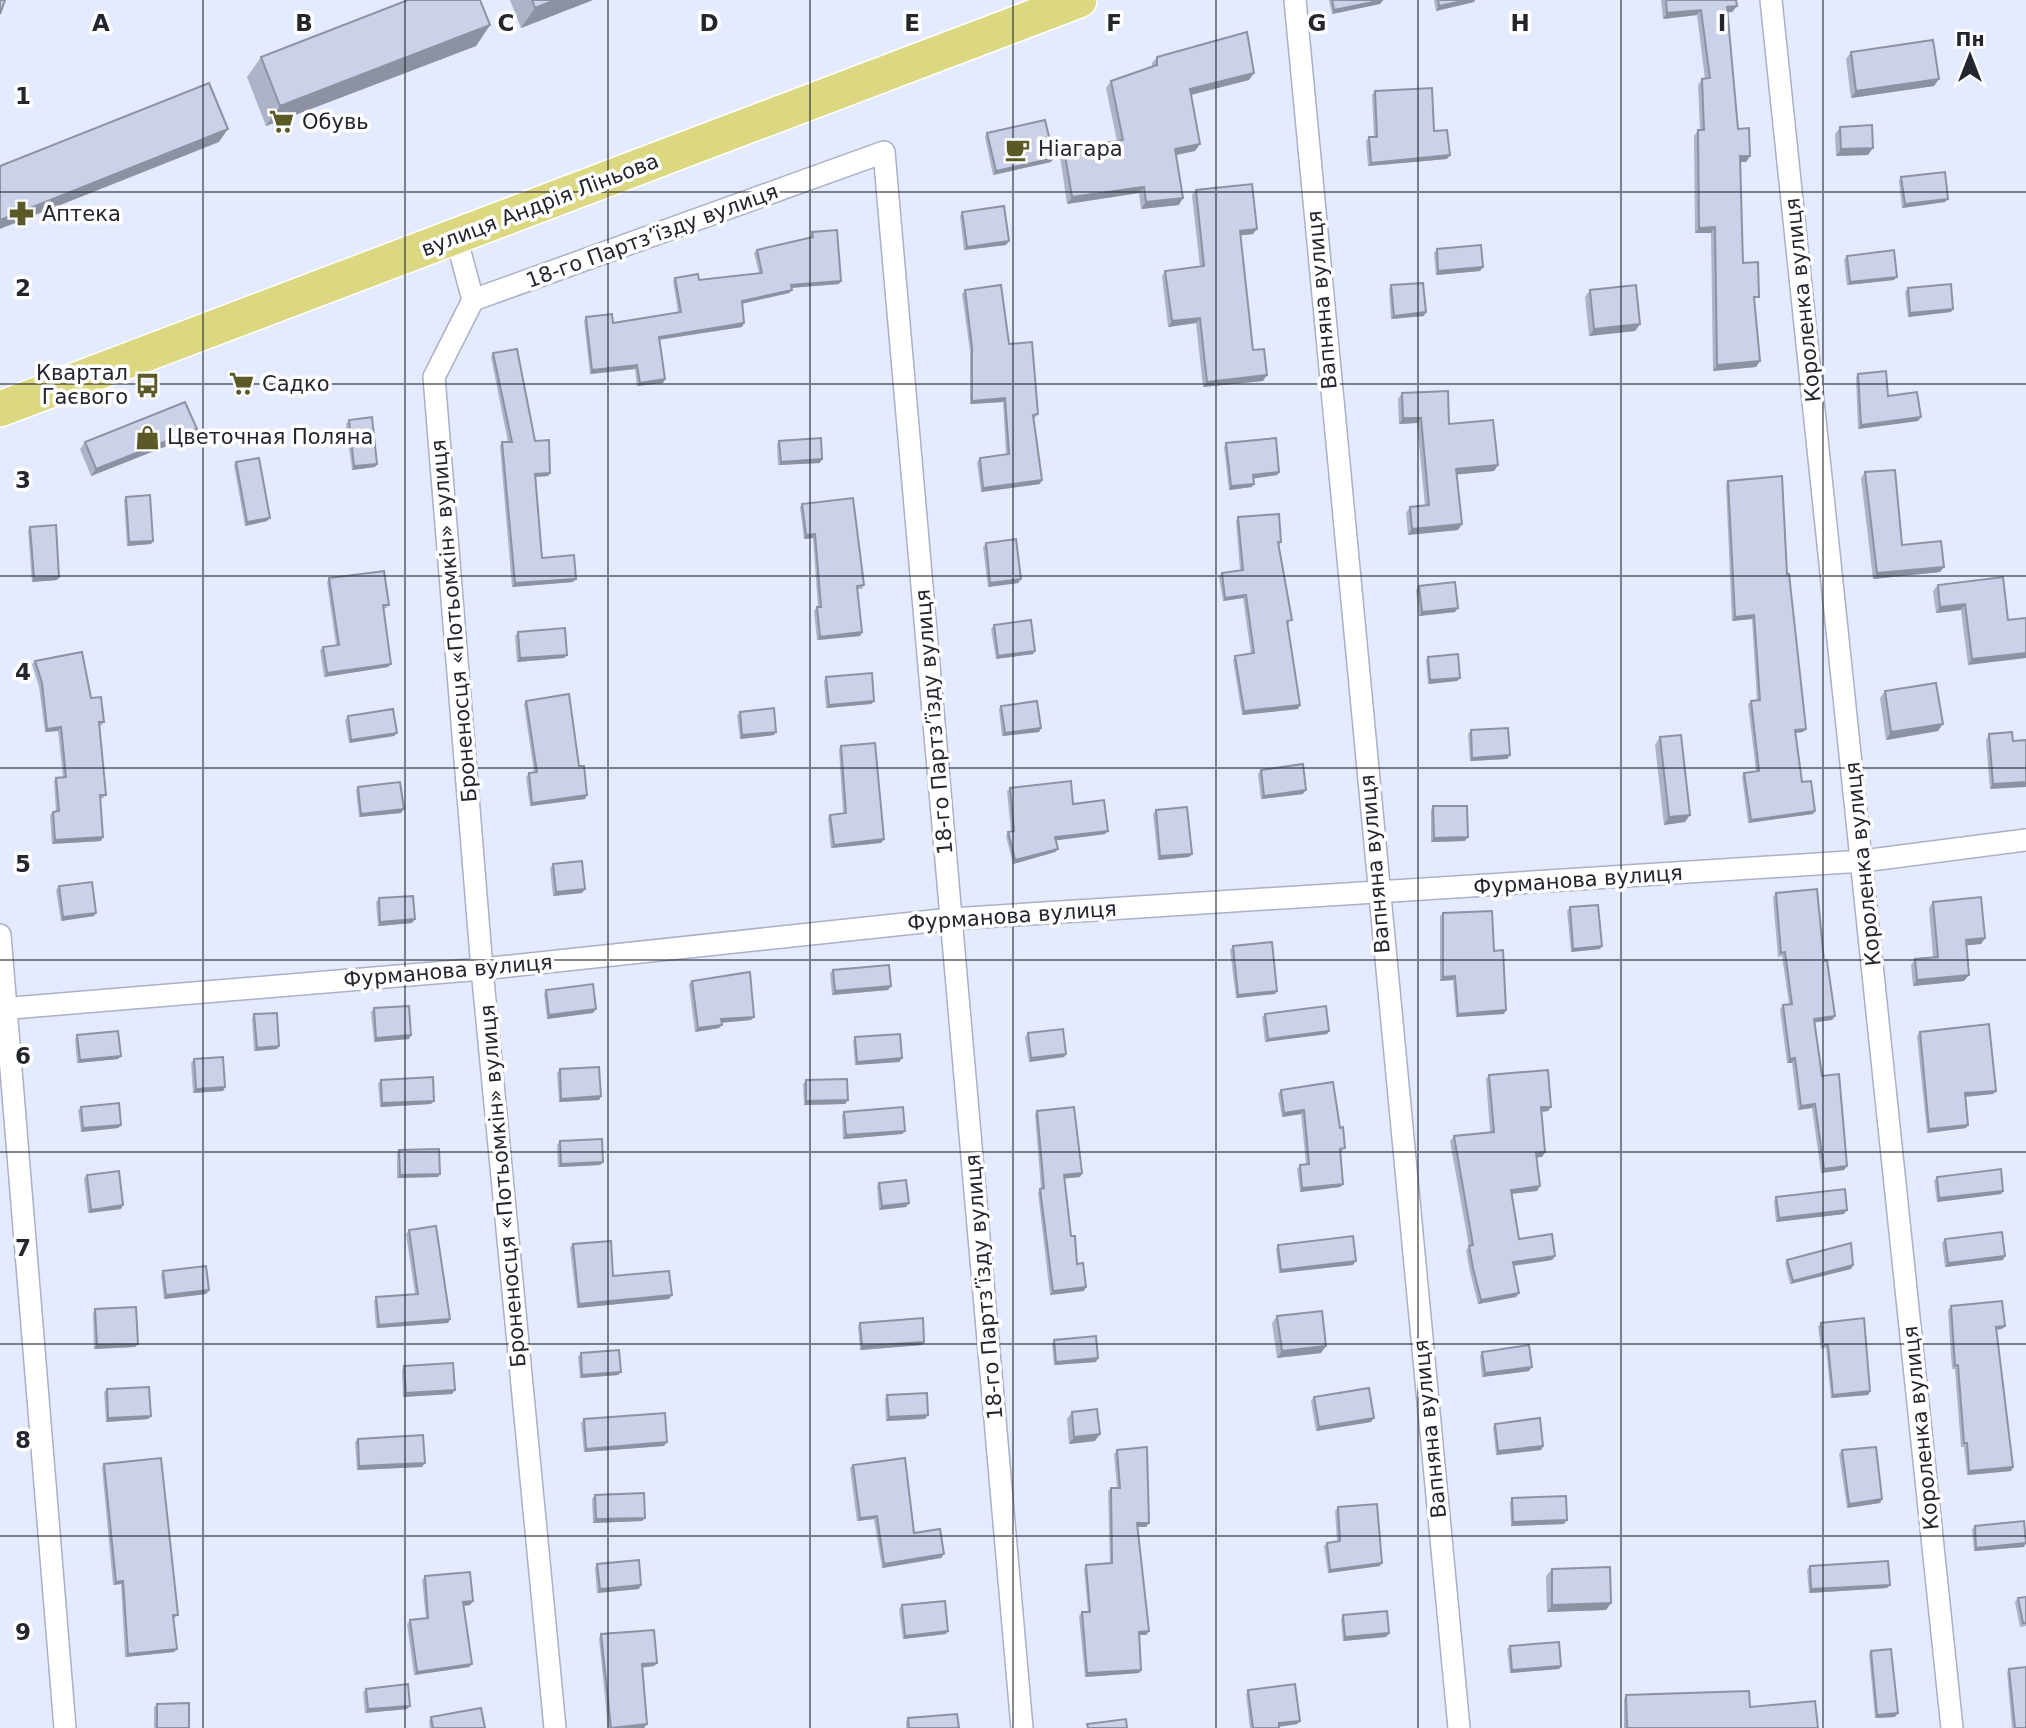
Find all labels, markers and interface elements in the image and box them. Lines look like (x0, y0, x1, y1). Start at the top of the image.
text: A (92, 10, 110, 36)
text: B (295, 10, 313, 36)
text: C (498, 10, 514, 36)
text: D (699, 10, 719, 36)
text: E (904, 10, 920, 36)
text: F (1106, 10, 1122, 36)
text: G (1308, 10, 1326, 36)
text: H (1510, 10, 1530, 36)
text: I (1718, 10, 1726, 36)
north arrow (1935, 21, 2005, 91)
text: Пн (1955, 28, 1985, 50)
text: 1 (15, 83, 31, 109)
supermarket icon: Обувь (268, 108, 296, 136)
place label: Обувь (302, 110, 369, 134)
cafe icon: Ніагара (1004, 135, 1032, 163)
place label: Ніагара (1038, 137, 1123, 161)
street label: вулиця Андрія Ліньова (418, 149, 662, 261)
street label: 18-го Партз’їзду вулиця (523, 179, 781, 293)
street label: Короленка вулиця (1780, 197, 1826, 403)
pharmacy icon: Аптека (8, 200, 36, 228)
place label: Аптека (42, 202, 121, 226)
street label: Вапняна вулиця (1302, 210, 1342, 390)
text: 2 (15, 275, 31, 301)
place label: Квартал Гаєвого (36, 361, 128, 409)
supermarket icon: Садко (228, 370, 256, 398)
bus stop icon: Квартал Гаєвого (134, 371, 162, 399)
place label: Садко (262, 372, 330, 396)
shop icon: Цветочная Поляна (133, 423, 161, 451)
place label: Цветочная Поляна (167, 425, 373, 449)
street label: Броненосця «Потьомкін» вулиця (426, 438, 482, 804)
text: 3 (15, 467, 31, 493)
street label: 18-го Партз’їзду вулиця (910, 588, 958, 856)
text: 4 (15, 659, 31, 685)
street label: Короленка вулиця (1840, 761, 1886, 967)
street label: Вапняна вулиця (1355, 774, 1395, 954)
text: 5 (15, 851, 31, 877)
street label: Фурманова вулиця (1472, 861, 1684, 899)
street label: Фурманова вулиця (906, 897, 1118, 935)
street label: Фурманова вулиця (342, 950, 554, 992)
street label: Броненосця «Потьомкін» вулиця (475, 1003, 531, 1369)
text: 6 (15, 1043, 31, 1069)
street label: 18-го Партз’їзду вулиця (960, 1153, 1008, 1421)
text: 7 (15, 1235, 31, 1261)
street label: Короленка вулиця (1898, 1325, 1944, 1531)
street label: Вапняна вулиця (1409, 1339, 1451, 1519)
text: 8 (15, 1427, 31, 1453)
text: 9 (15, 1619, 31, 1645)

